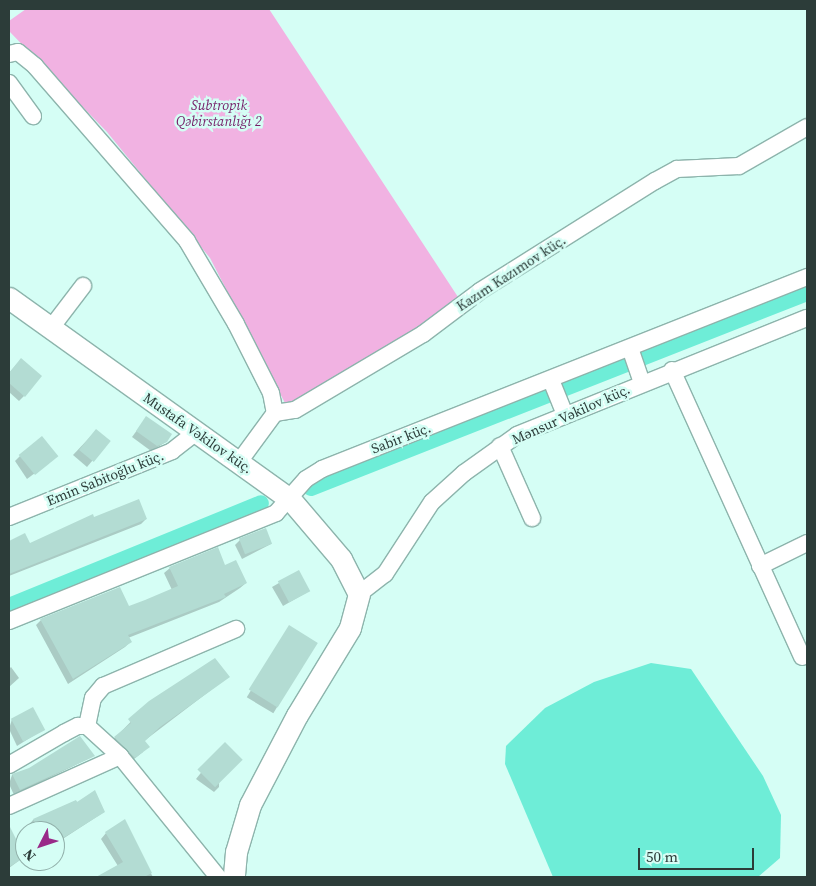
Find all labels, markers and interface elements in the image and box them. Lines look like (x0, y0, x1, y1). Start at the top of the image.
park label: Subtropik Qəbirstanlığı 2 (176, 97, 262, 130)
street label: Kazım Kazımov küç. (453, 231, 569, 315)
street label: Mənsur Vəkilov küç. (509, 380, 633, 448)
street label: Mustafa Vəkilov küç. (140, 389, 256, 477)
street label: Sabir küç. (369, 419, 433, 457)
street label: Emin Sabitoğlu küç. (44, 447, 166, 509)
north arrow (15, 821, 65, 871)
scale bar (641, 838, 757, 870)
text: N (19, 845, 40, 866)
text: 50 m (646, 846, 678, 867)

